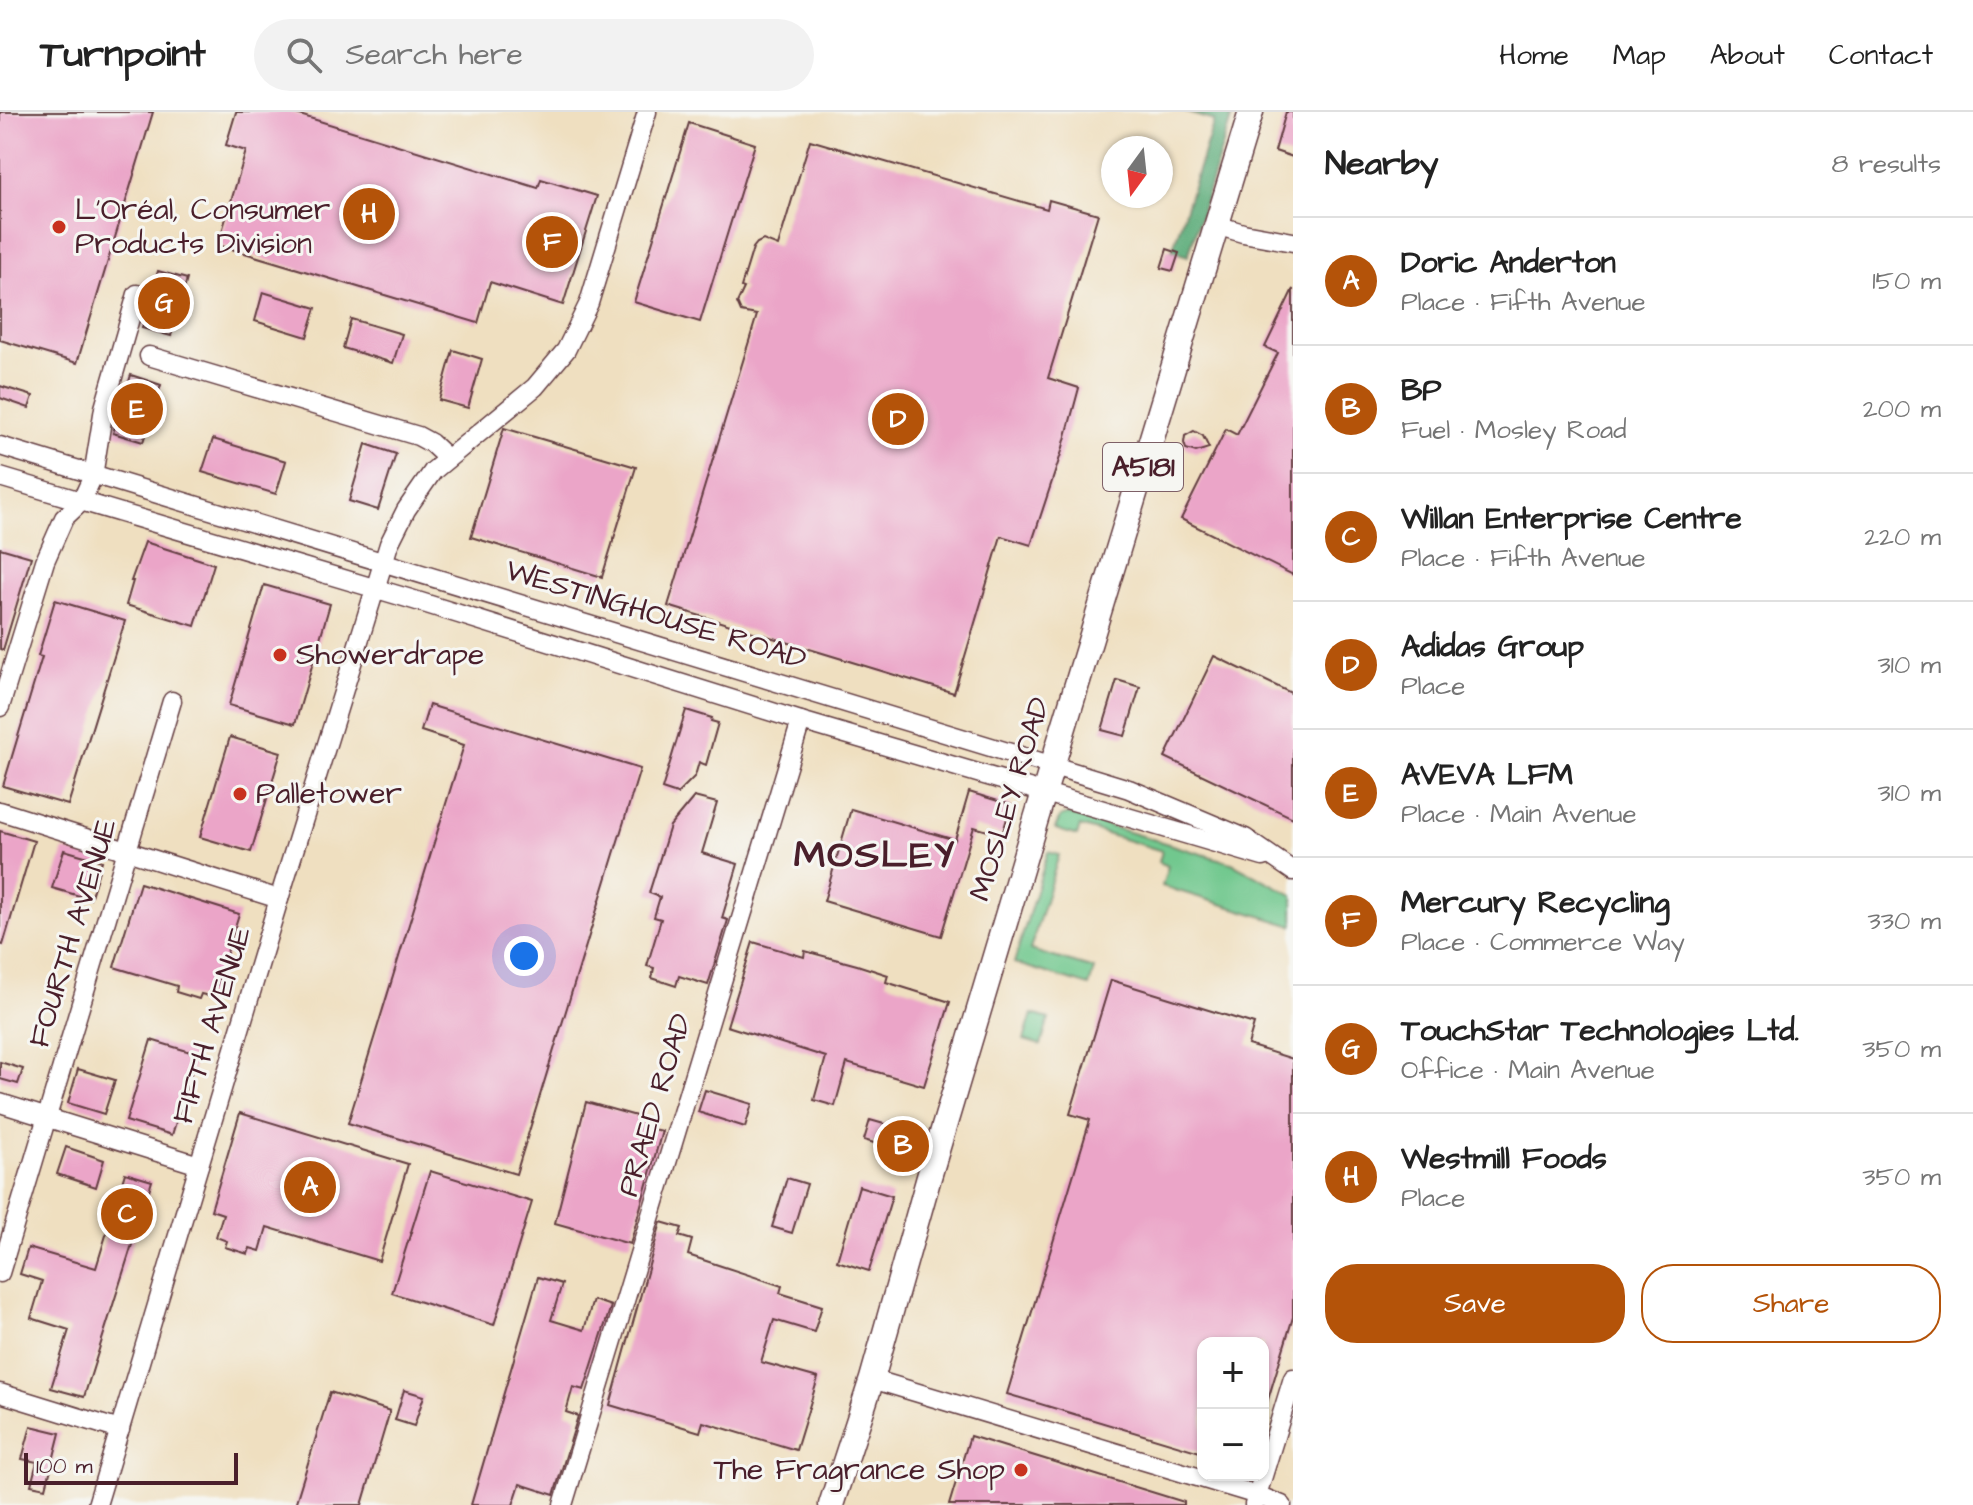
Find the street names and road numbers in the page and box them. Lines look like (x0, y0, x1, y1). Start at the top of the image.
road number: A5181 (1103, 443, 1183, 491)
street label: WESTINGHOUSE ROAD (500, 549, 812, 681)
street label: MOSLEY ROAD (959, 692, 1061, 906)
street label: FOURTH AVENUE (18, 813, 128, 1053)
street label: FIFTH AVENUE (162, 921, 262, 1129)
street label: PRAED ROAD (607, 1008, 703, 1202)

